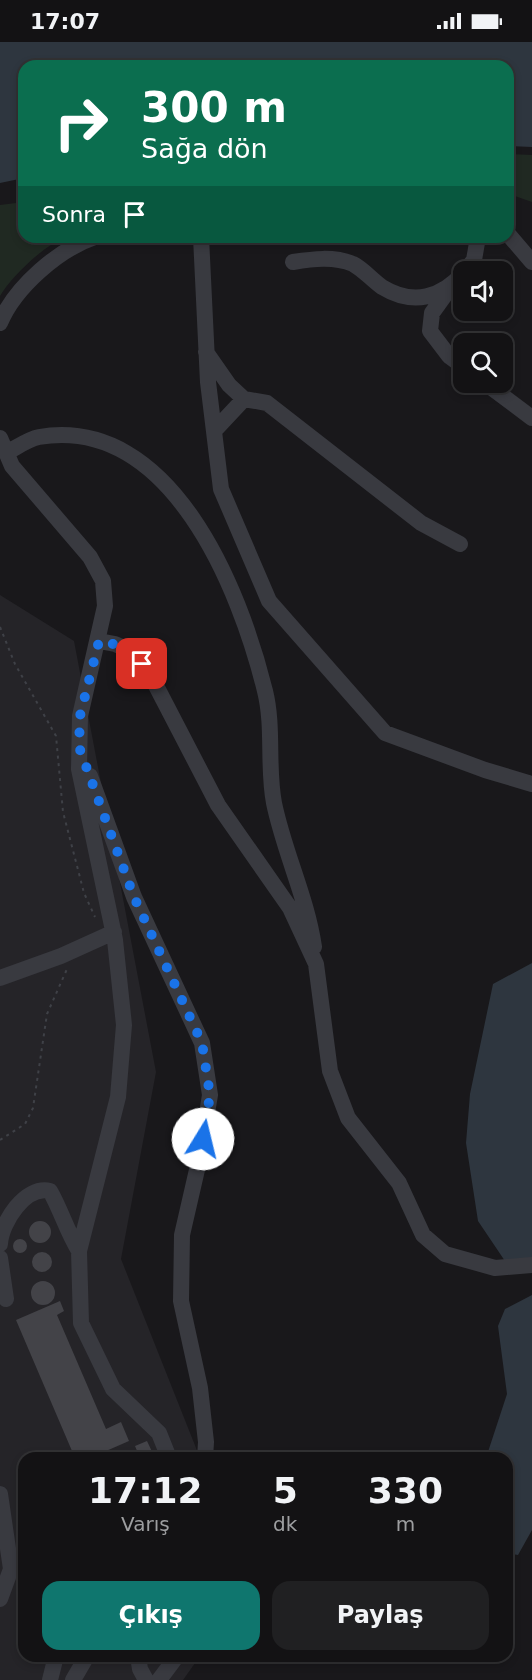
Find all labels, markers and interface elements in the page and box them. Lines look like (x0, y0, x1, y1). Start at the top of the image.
text: 17:07 (30, 9, 100, 34)
text: 300 m (141, 83, 287, 132)
icon: right (42, 84, 120, 162)
text: Sağa dön (141, 133, 268, 164)
icon: arrive (118, 198, 151, 231)
text: Sonra (42, 202, 106, 227)
map controls (453, 261, 513, 393)
button: sound (453, 261, 513, 321)
button: search (453, 333, 513, 393)
pin (116, 638, 167, 689)
icon: arrive (125, 647, 158, 680)
position arrow (171, 1107, 235, 1171)
text: 17:12 (88, 1470, 203, 1511)
text: 5 (273, 1470, 298, 1511)
text: 330 (368, 1470, 443, 1511)
text: Varış (121, 1512, 170, 1536)
text: dk (273, 1512, 297, 1536)
text: m (396, 1512, 415, 1536)
button: Çıkış (42, 1581, 260, 1650)
button: Paylaş (272, 1581, 489, 1650)

